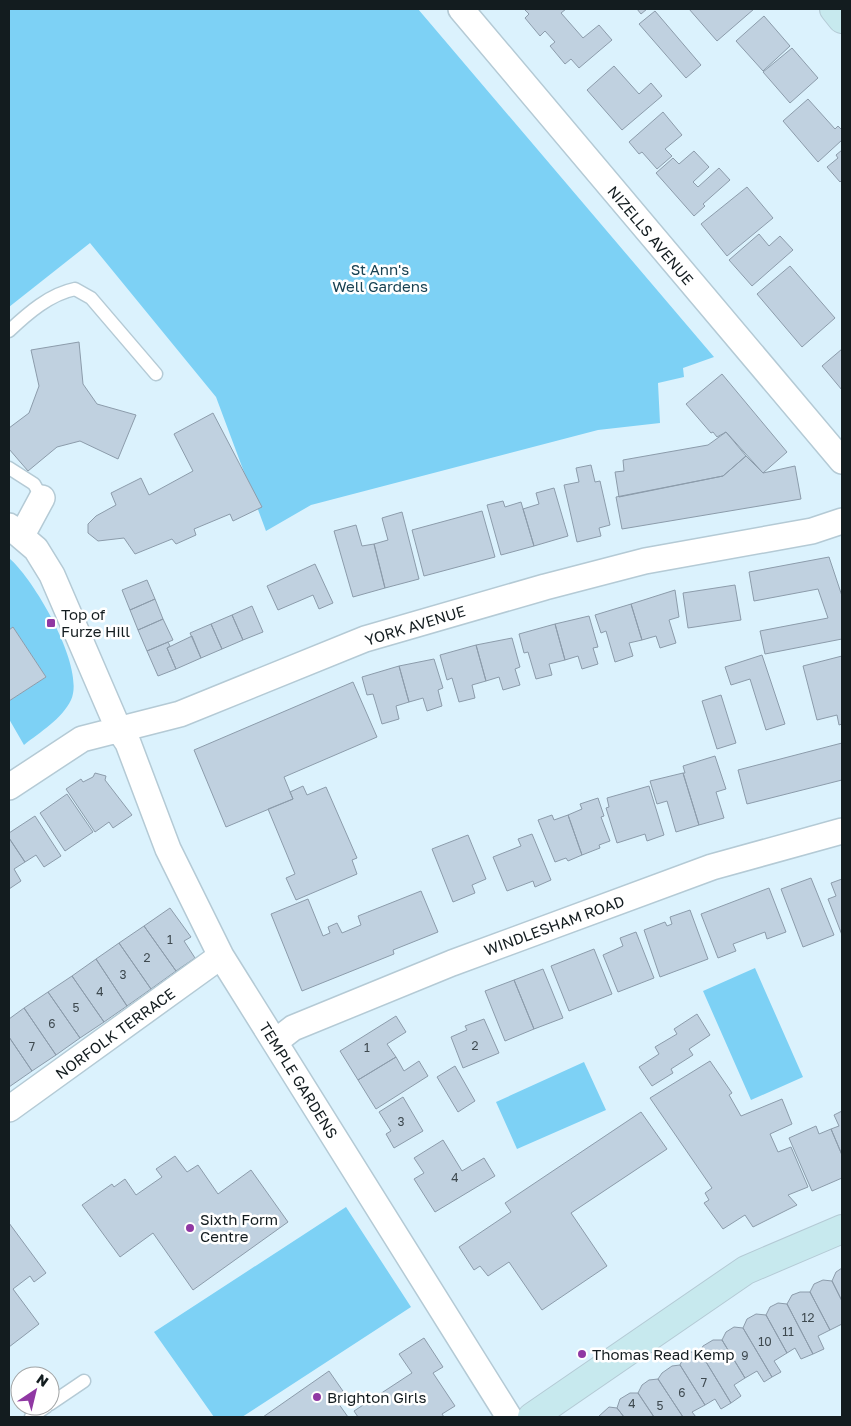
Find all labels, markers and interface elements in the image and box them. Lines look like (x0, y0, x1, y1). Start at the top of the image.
street label: NIZELLS AVENUE (604, 182, 698, 288)
park label: St Ann's Well Gardens (332, 260, 428, 295)
street label: YORK AVENUE (363, 601, 467, 649)
place label: Top of Furze Hill (61, 605, 130, 640)
marker: Top of Furze Hill (45, 617, 57, 629)
street label: WINDLESHAM ROAD (481, 891, 627, 959)
house number: 1 (167, 932, 173, 947)
house number: 2 (144, 950, 151, 965)
house number: 3 (119, 967, 127, 982)
street label: NORFOLK TERRACE (52, 984, 178, 1082)
house number: 4 (96, 984, 104, 999)
house number: 5 (73, 1000, 80, 1015)
house number: 6 (48, 1016, 56, 1031)
street label: TEMPLE GARDENS (256, 1018, 342, 1142)
house number: 2 (472, 1038, 479, 1053)
house number: 7 (29, 1039, 35, 1054)
house number: 1 (364, 1040, 370, 1055)
house number: 3 (397, 1114, 405, 1129)
house number: 4 (451, 1170, 459, 1185)
place label: Sixth Form Centre (200, 1210, 278, 1245)
marker: Sixth Form Centre (184, 1222, 196, 1234)
house number: 12 (802, 1310, 814, 1325)
house number: 11 (782, 1324, 794, 1339)
house number: 10 (758, 1334, 772, 1349)
place label: Thomas Read Kemp (592, 1345, 734, 1363)
marker: Thomas Read Kemp (576, 1348, 588, 1360)
house number: 9 (741, 1348, 749, 1363)
north arrow (10, 1366, 60, 1416)
text: N (34, 1370, 52, 1390)
house number: 7 (701, 1375, 707, 1390)
house number: 6 (678, 1385, 686, 1400)
place label: Brighton Girls (327, 1388, 426, 1406)
marker: Brighton Girls (311, 1391, 323, 1403)
house number: 4 (628, 1396, 636, 1411)
house number: 5 (657, 1398, 664, 1413)

